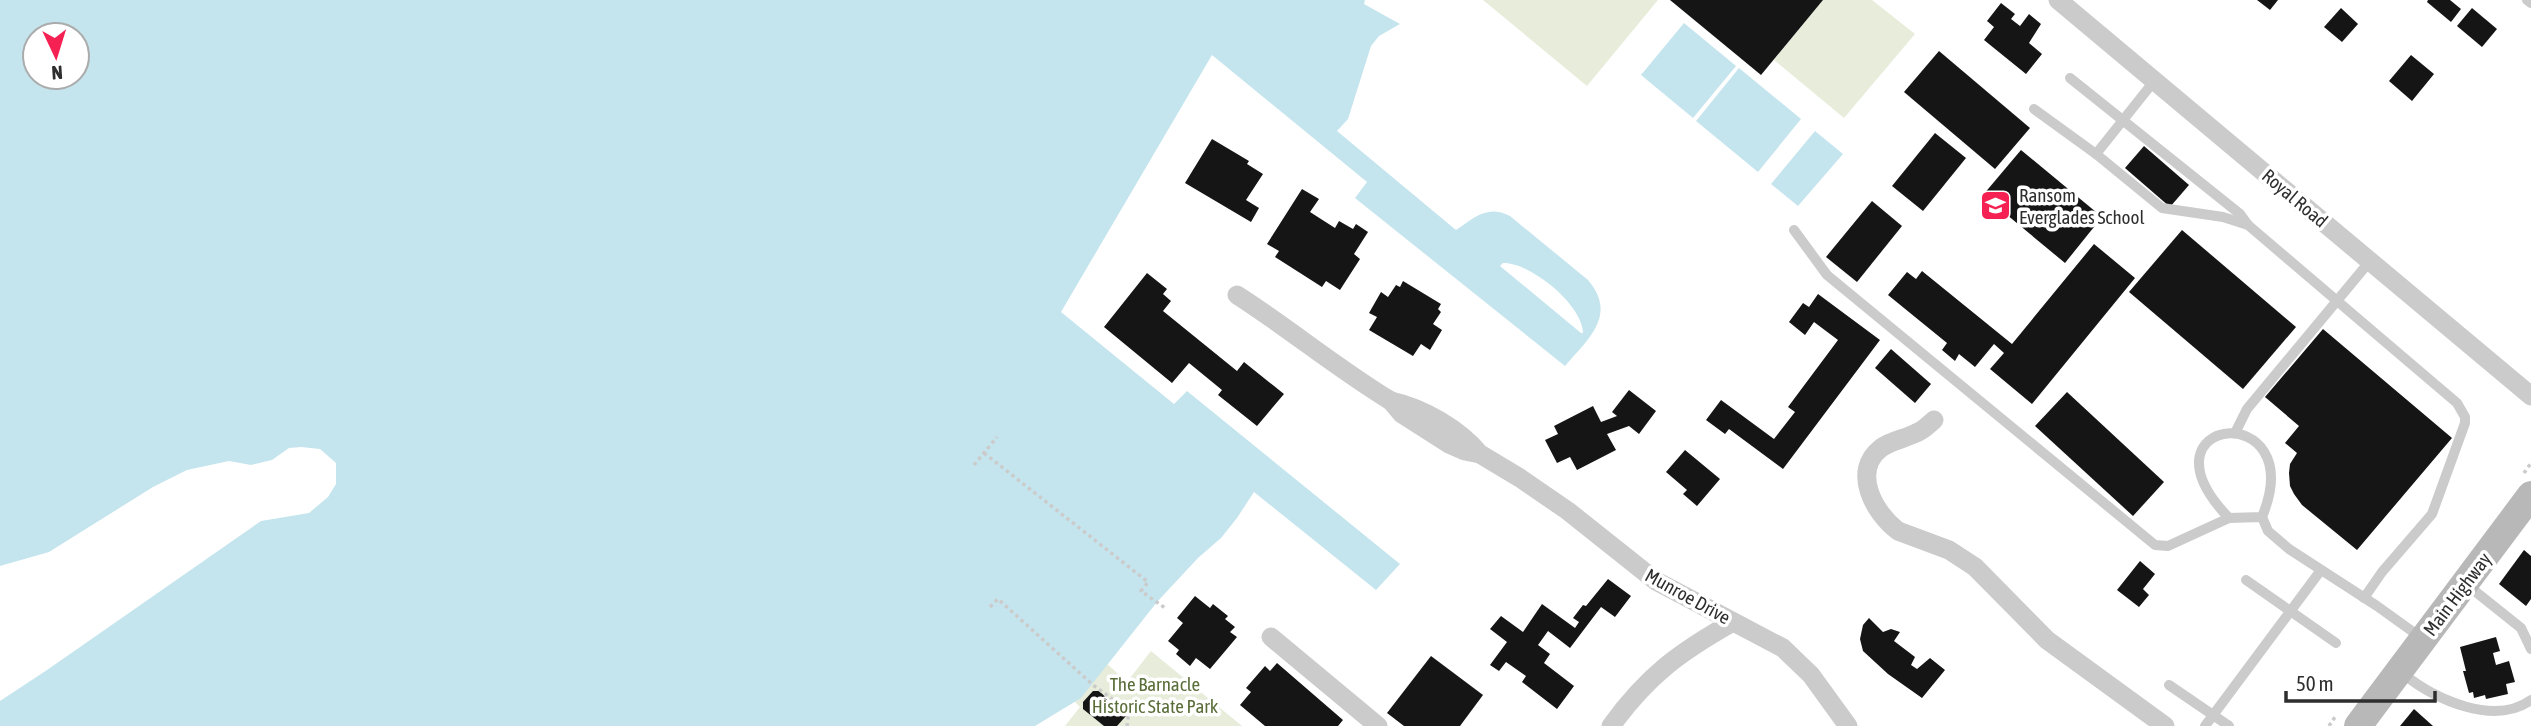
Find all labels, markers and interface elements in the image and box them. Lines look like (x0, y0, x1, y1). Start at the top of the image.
north arrow (21, 21, 91, 91)
text: N (51, 62, 64, 84)
street label: Royal Road (2258, 164, 2332, 232)
place label: Ransom Everglades School (2019, 184, 2145, 228)
school or university icon: Ransom Everglades School (1979, 189, 2013, 223)
street label: Main Highway (2419, 548, 2495, 640)
street label: Munroe Drive (1642, 564, 1734, 628)
scale bar (2286, 660, 2435, 704)
text: 50 m (2296, 671, 2334, 695)
park label: The Barnacle Historic State Park (1092, 673, 1219, 717)

